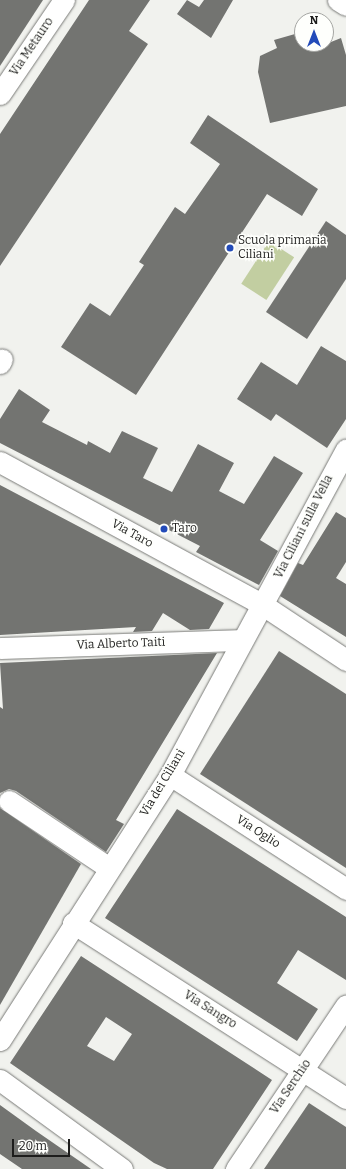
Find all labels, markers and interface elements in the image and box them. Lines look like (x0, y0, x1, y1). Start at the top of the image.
north arrow (294, 12, 334, 52)
text: N (310, 14, 318, 27)
street label: Via Metauro (7, 15, 57, 79)
place label: Scuola primaria Ciliani (238, 234, 327, 262)
marker: Scuola primaria Ciliani (225, 243, 235, 253)
street label: Via Ciliani sulla Vella (272, 473, 336, 581)
street label: Via Taro (109, 517, 155, 551)
place label: Taro (172, 522, 197, 536)
marker: Taro (159, 524, 169, 534)
street label: Via Alberto Taiti (76, 635, 166, 653)
street label: Via dei Ciliani (137, 747, 189, 819)
street label: Via Oglio (233, 813, 283, 851)
street label: Via Sangro (181, 988, 239, 1032)
street label: Via Serchio (268, 1057, 314, 1117)
scale bar (14, 1131, 72, 1157)
text: 20 m (19, 1139, 47, 1153)

